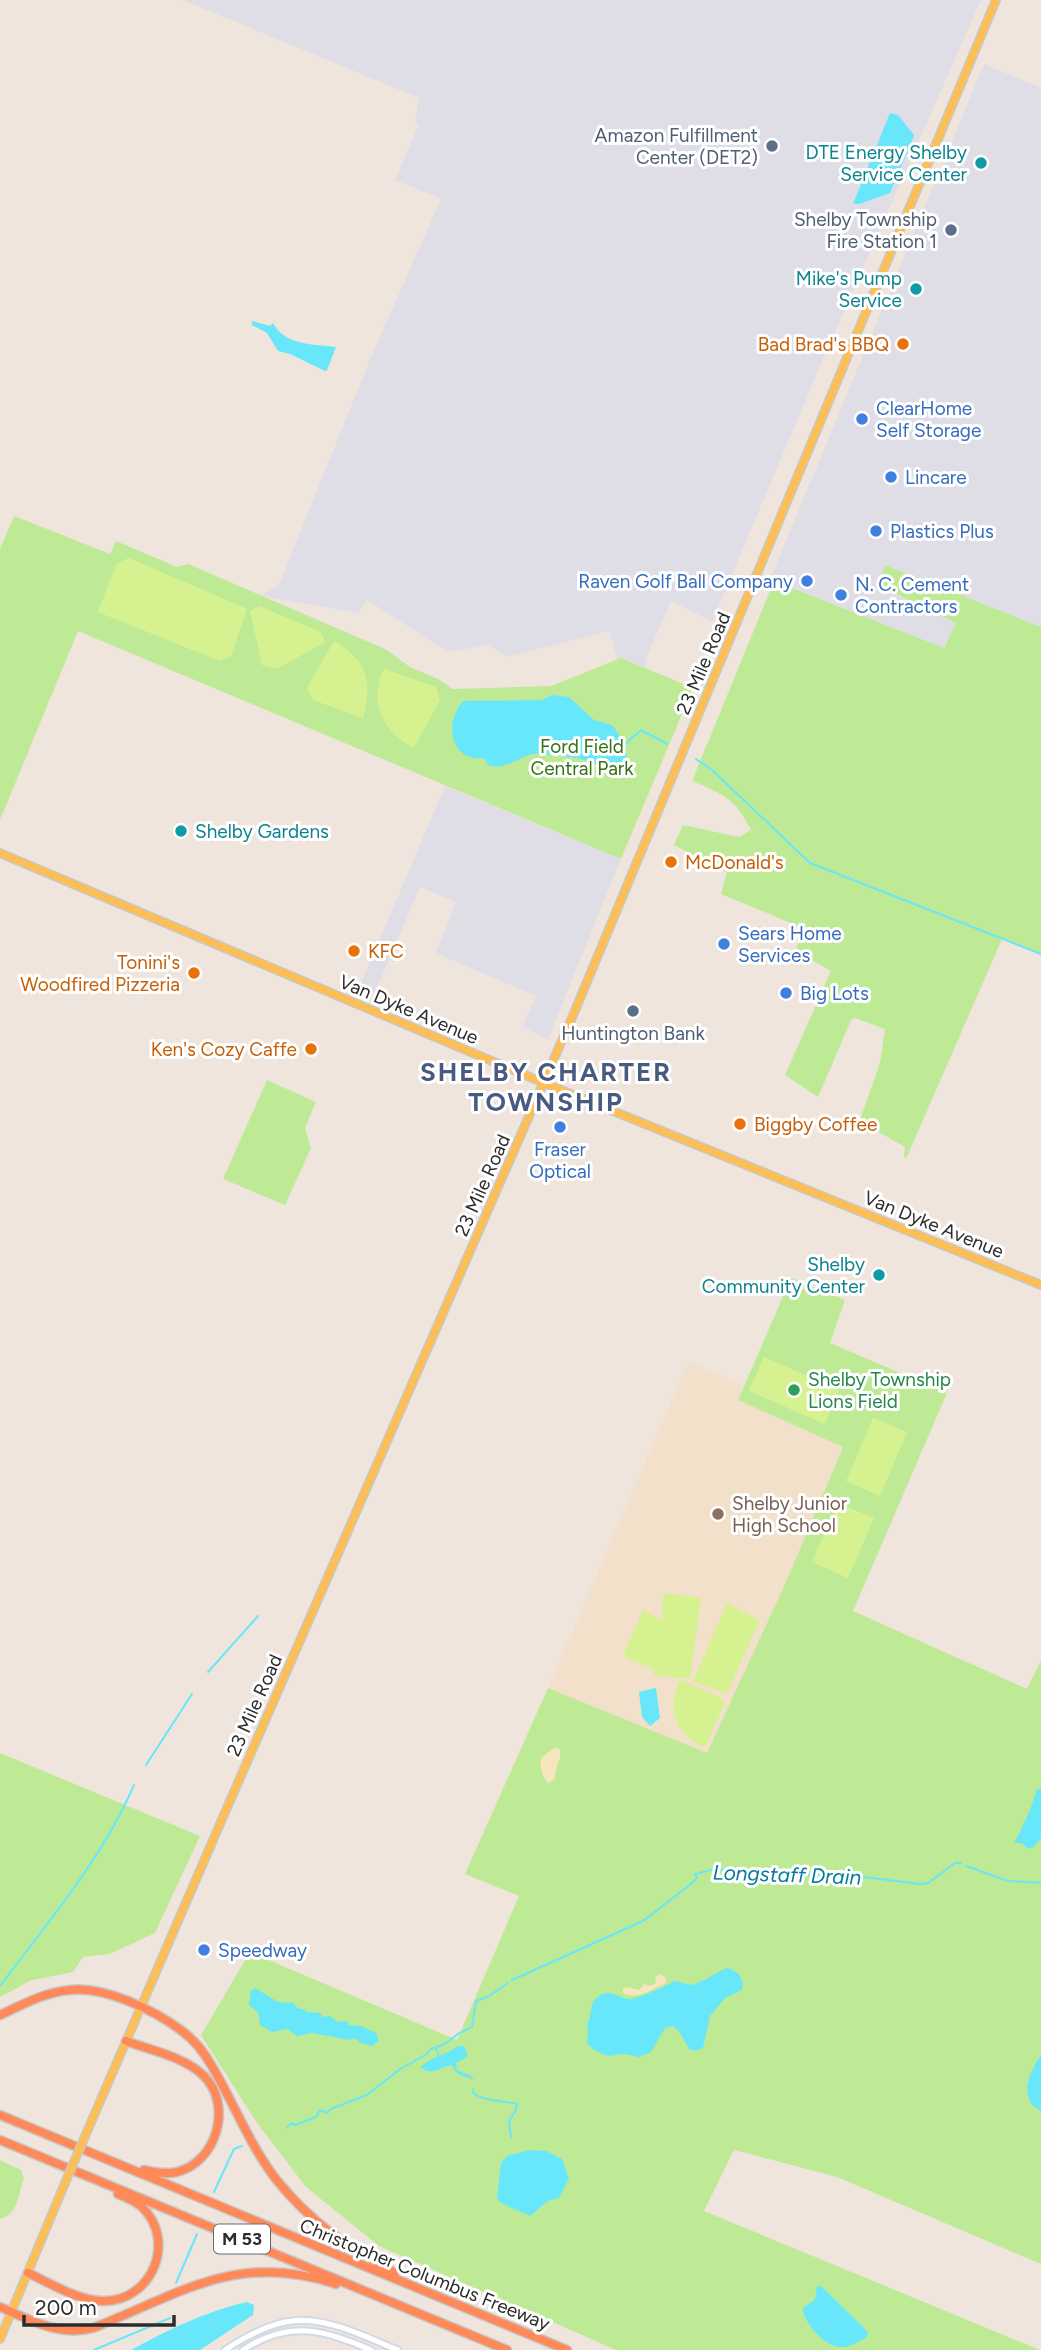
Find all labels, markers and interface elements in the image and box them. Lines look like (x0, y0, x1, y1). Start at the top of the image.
place label: Amazon Fulfillment Center (DET2) (595, 124, 758, 169)
marker: Amazon Fulfillment Center (DET2) (764, 138, 780, 154)
place label: DTE Energy Shelby Service Center (805, 141, 968, 186)
marker: DTE Energy Shelby Service Center (973, 155, 989, 171)
place label: Shelby Township Fire Station 1 (794, 208, 937, 253)
marker: Shelby Township Fire Station 1 (943, 222, 959, 238)
place label: Mike's Pump Service (796, 267, 902, 312)
marker: Mike's Pump Service (908, 281, 924, 297)
place label: Bad Brad's BBQ (758, 333, 889, 356)
marker: Bad Brad's BBQ (895, 336, 911, 352)
place label: ClearHome Self Storage (876, 397, 981, 442)
marker: ClearHome Self Storage (854, 411, 870, 427)
place label: Lincare (905, 466, 967, 489)
marker: Lincare (883, 469, 899, 485)
place label: Plastics Plus (890, 520, 994, 543)
marker: Plastics Plus (868, 523, 884, 539)
place label: Raven Golf Ball Company (578, 570, 793, 593)
marker: Raven Golf Ball Company (799, 573, 815, 589)
place label: N. C. Cement Contractors (855, 573, 969, 618)
marker: N. C. Cement Contractors (833, 587, 849, 603)
street label: 23 Mile Road (672, 608, 735, 718)
park label: Ford Field Central Park (531, 735, 634, 780)
place label: Shelby Gardens (195, 820, 329, 843)
marker: Shelby Gardens (173, 823, 189, 839)
place label: McDonald's (685, 851, 784, 874)
marker: McDonald's (663, 854, 679, 870)
place label: Sears Home Services (738, 922, 842, 967)
marker: Sears Home Services (716, 936, 732, 952)
place label: KFC (368, 940, 404, 963)
marker: KFC (346, 943, 362, 959)
place label: Tonini's Woodfired Pizzeria (20, 951, 180, 996)
marker: Tonini's Woodfired Pizzeria (186, 965, 202, 981)
street label: Van Dyke Avenue (336, 970, 482, 1049)
place label: Big Lots (800, 982, 869, 1005)
marker: Big Lots (778, 985, 794, 1001)
marker: Huntington Bank (625, 1003, 641, 1019)
place label: Huntington Bank (561, 1022, 705, 1045)
place label: Ken's Cozy Caffe (151, 1038, 297, 1061)
marker: Ken's Cozy Caffe (303, 1041, 319, 1057)
district label: SHELBY CHARTER TOWNSHIP (420, 1056, 672, 1118)
place label: Biggby Coffee (754, 1113, 877, 1136)
marker: Biggby Coffee (732, 1116, 748, 1132)
marker: Fraser Optical (552, 1119, 568, 1135)
street label: 23 Mile Road (450, 1131, 515, 1240)
place label: Fraser Optical (529, 1138, 591, 1183)
street label: Van Dyke Avenue (861, 1186, 1007, 1263)
place label: Shelby Community Center (702, 1253, 866, 1298)
marker: Shelby Community Center (871, 1267, 887, 1283)
place label: Shelby Township Lions Field (808, 1368, 951, 1413)
marker: Shelby Township Lions Field (786, 1382, 802, 1398)
place label: Shelby Junior High School (732, 1492, 848, 1537)
marker: Shelby Junior High School (710, 1506, 726, 1522)
street label: 23 Mile Road (222, 1651, 287, 1760)
water label: Longstaff Drain (712, 1859, 862, 1890)
place label: Speedway (218, 1939, 307, 1962)
marker: Speedway (196, 1942, 212, 1958)
street label: Christopher Columbus Freeway (296, 2214, 553, 2335)
road number: M 53 (214, 2224, 270, 2253)
scale bar (24, 2284, 175, 2328)
text: 200 m (35, 2295, 97, 2320)

